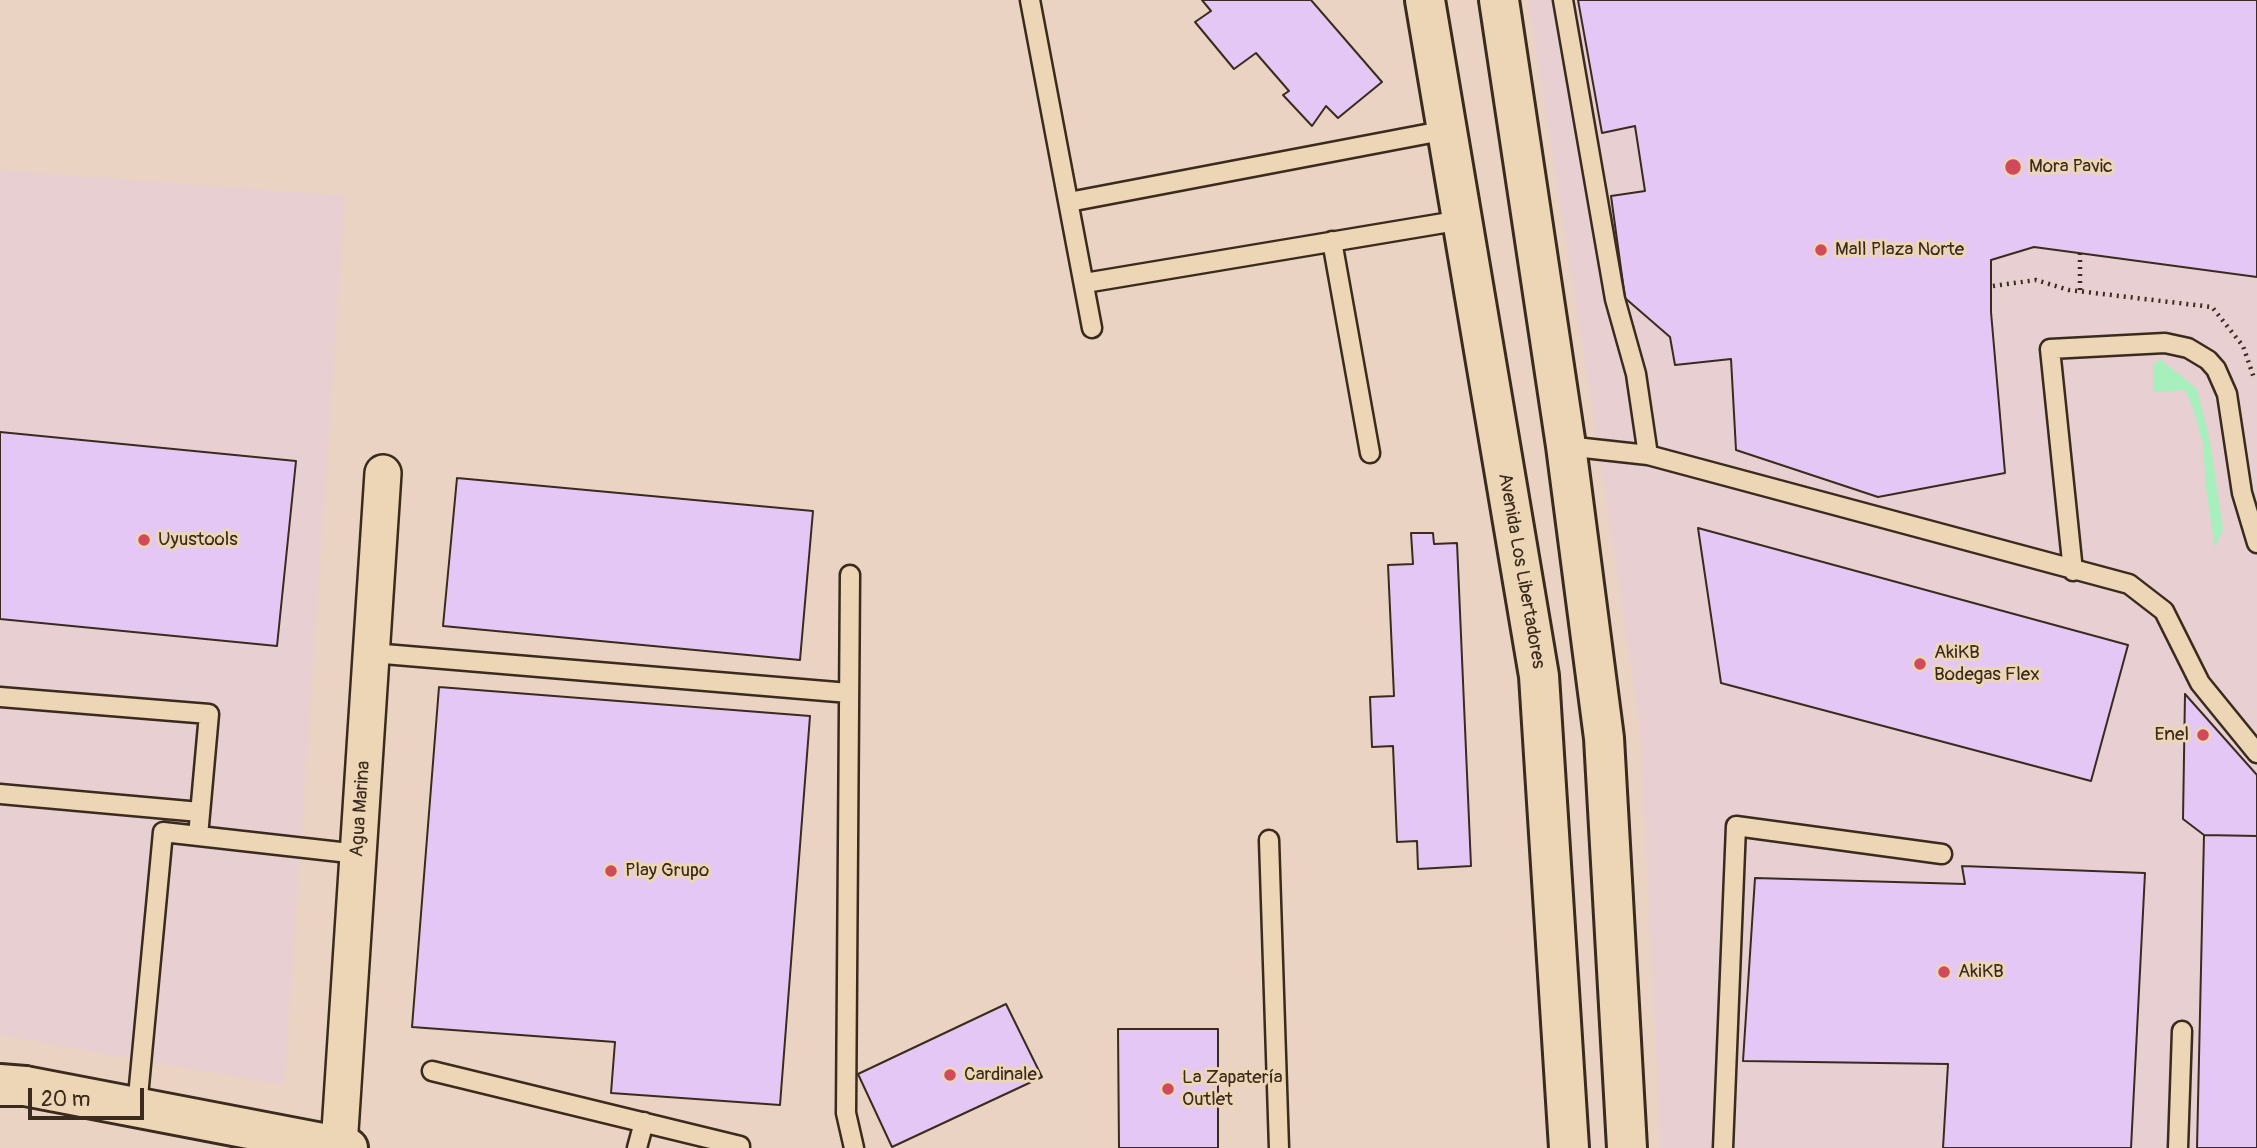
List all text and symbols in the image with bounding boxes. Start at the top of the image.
place label: Mora Pavic [2029,156,2113,178]
marker: Mora Pavic [2003,157,2023,177]
place label: Mall Plaza Norte [1835,239,1964,261]
marker: Mall Plaza Norte [1813,242,1829,258]
street label: Avenida Los Libertadores [1493,471,1549,671]
place label: Uyustools [158,529,238,551]
marker: Uyustools [136,532,152,548]
place label: AkiKB Bodegas Flex [1934,642,2040,686]
marker: AkiKB Bodegas Flex [1912,656,1928,672]
place label: Enel [2154,724,2189,746]
marker: Enel [2195,727,2211,743]
street label: Agua Marina [346,760,376,858]
place label: Play Grupo [625,860,709,882]
marker: Play Grupo [603,863,619,879]
place label: AkiKB [1958,961,2004,983]
marker: AkiKB [1936,964,1952,980]
place label: Cardinale [964,1064,1037,1086]
marker: Cardinale [942,1067,958,1083]
place label: La Zapatería Outlet [1182,1067,1283,1111]
scale bar [32,1074,147,1118]
marker: La Zapatería Outlet [1160,1081,1176,1097]
text: 20 m [41,1086,90,1113]

